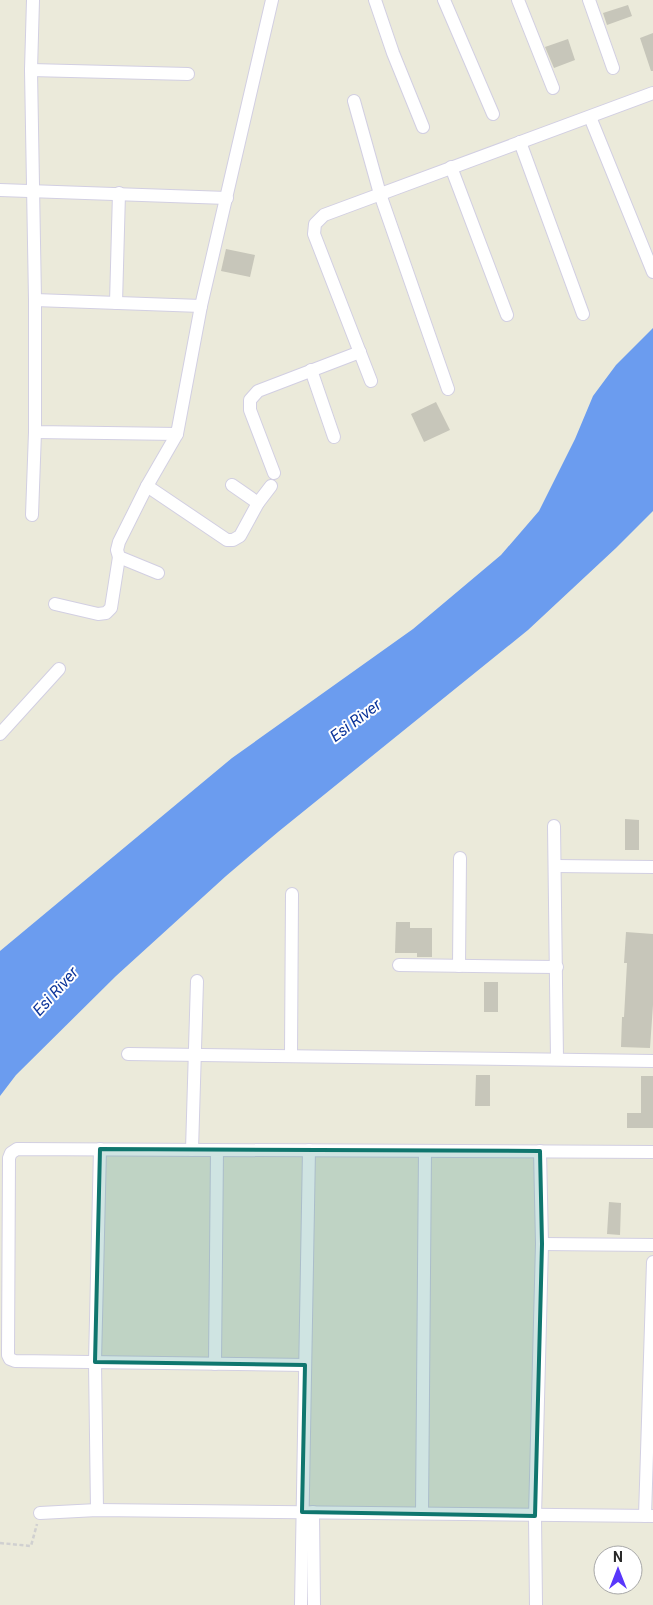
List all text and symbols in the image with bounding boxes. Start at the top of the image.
water label: Esi River [326,695,385,746]
water label: Esi River [29,963,83,1020]
north arrow [593,1545,643,1595]
text: N [613,1549,623,1565]

